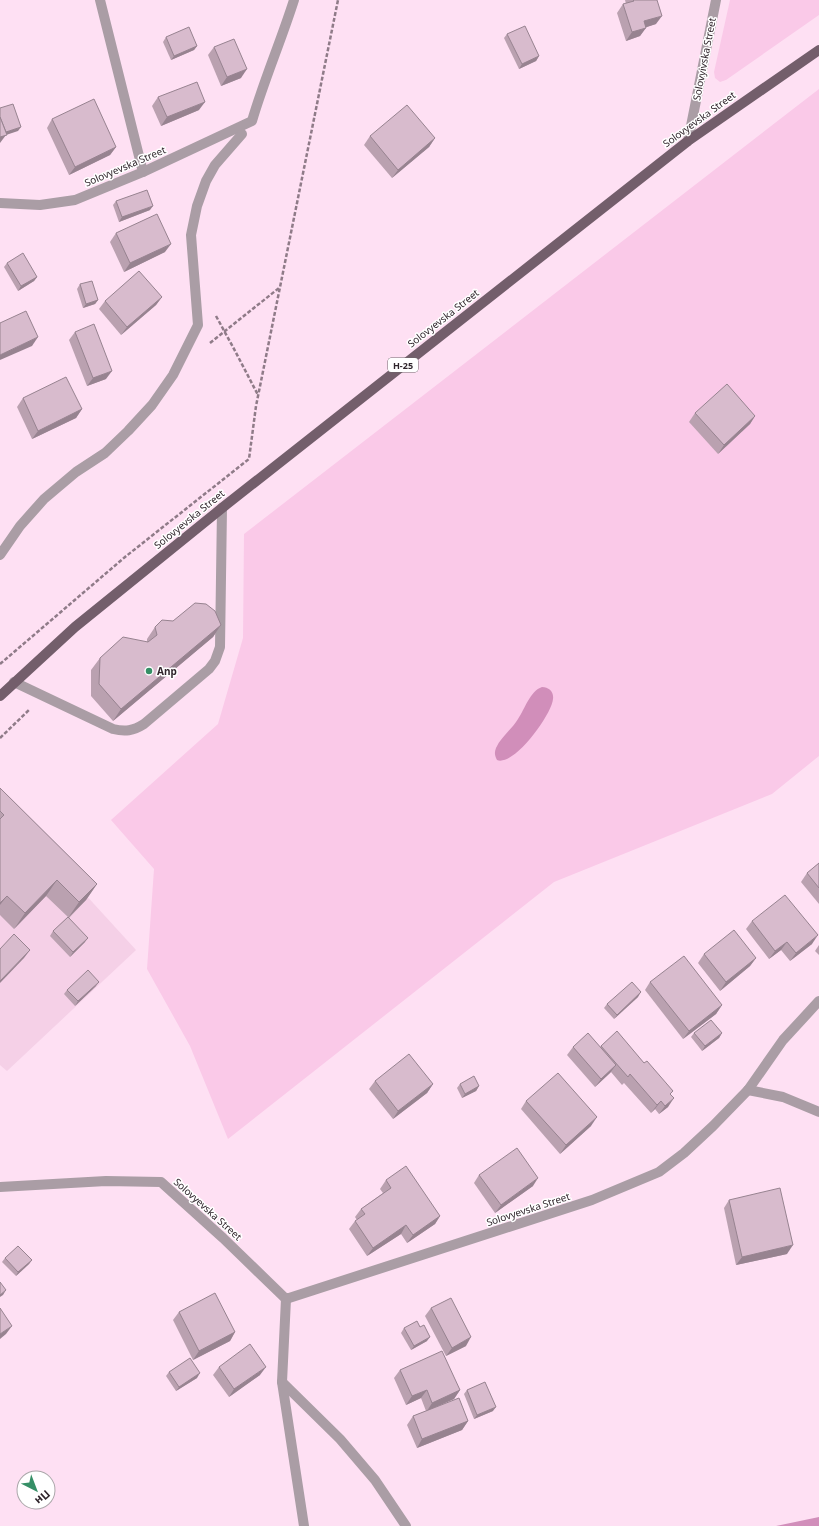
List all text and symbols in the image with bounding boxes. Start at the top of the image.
street label: Solovyivska Street [689,16,719,102]
street label: Solovyevska Street [660,88,739,150]
street label: Solovyevska Street [82,142,168,189]
street label: Solovyevska Street [404,285,482,350]
road number: Н-25 [388,358,418,372]
street label: Solovyevska Street [151,486,227,552]
place label: Anp [157,664,177,678]
marker: Anp [144,666,154,676]
street label: Solovyevska Street [171,1175,245,1244]
street label: Solovyevska Street [484,1189,572,1229]
north arrow [16,1470,56,1510]
text: Пн [32,1487,54,1509]

